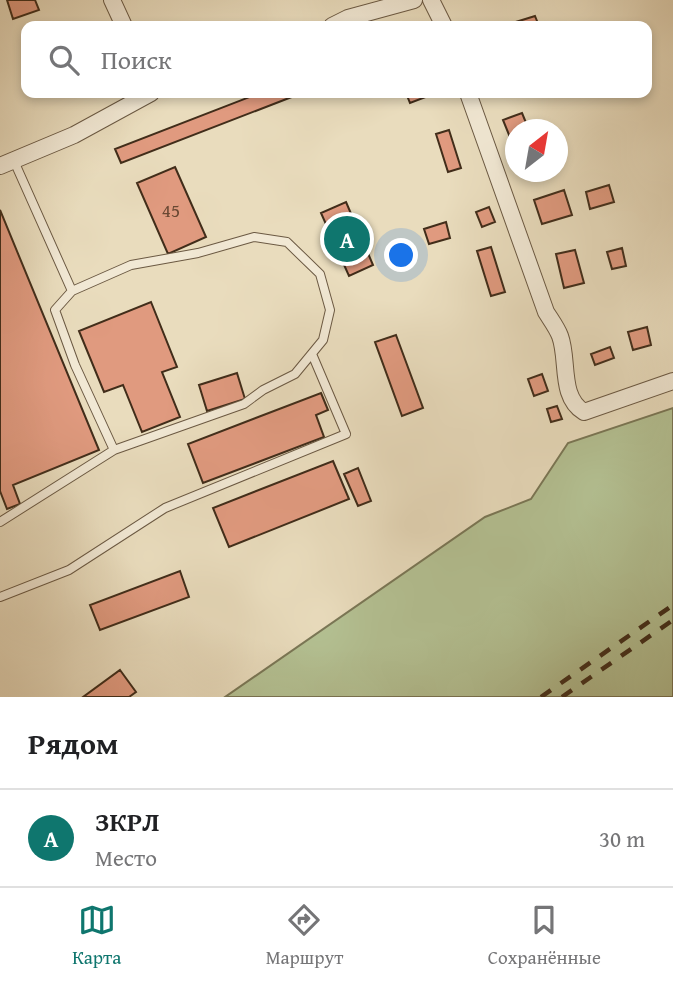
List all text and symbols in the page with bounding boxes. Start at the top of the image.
search box [21,21,652,98]
text: Поиск [101,40,172,79]
icon: search [45,41,83,79]
north arrow [505,119,568,182]
house number: 45 [162,196,180,224]
pin: A [324,213,370,265]
your location [384,238,418,272]
text: Рядом [28,721,119,765]
text: ЗКРЛ [95,802,160,841]
text: A [44,822,58,855]
text: 30 m [599,822,645,855]
text: Место [95,841,157,874]
tab: Карта [72,901,121,971]
tab: Маршрут [266,901,343,971]
tab: Сохранённые [488,901,601,971]

